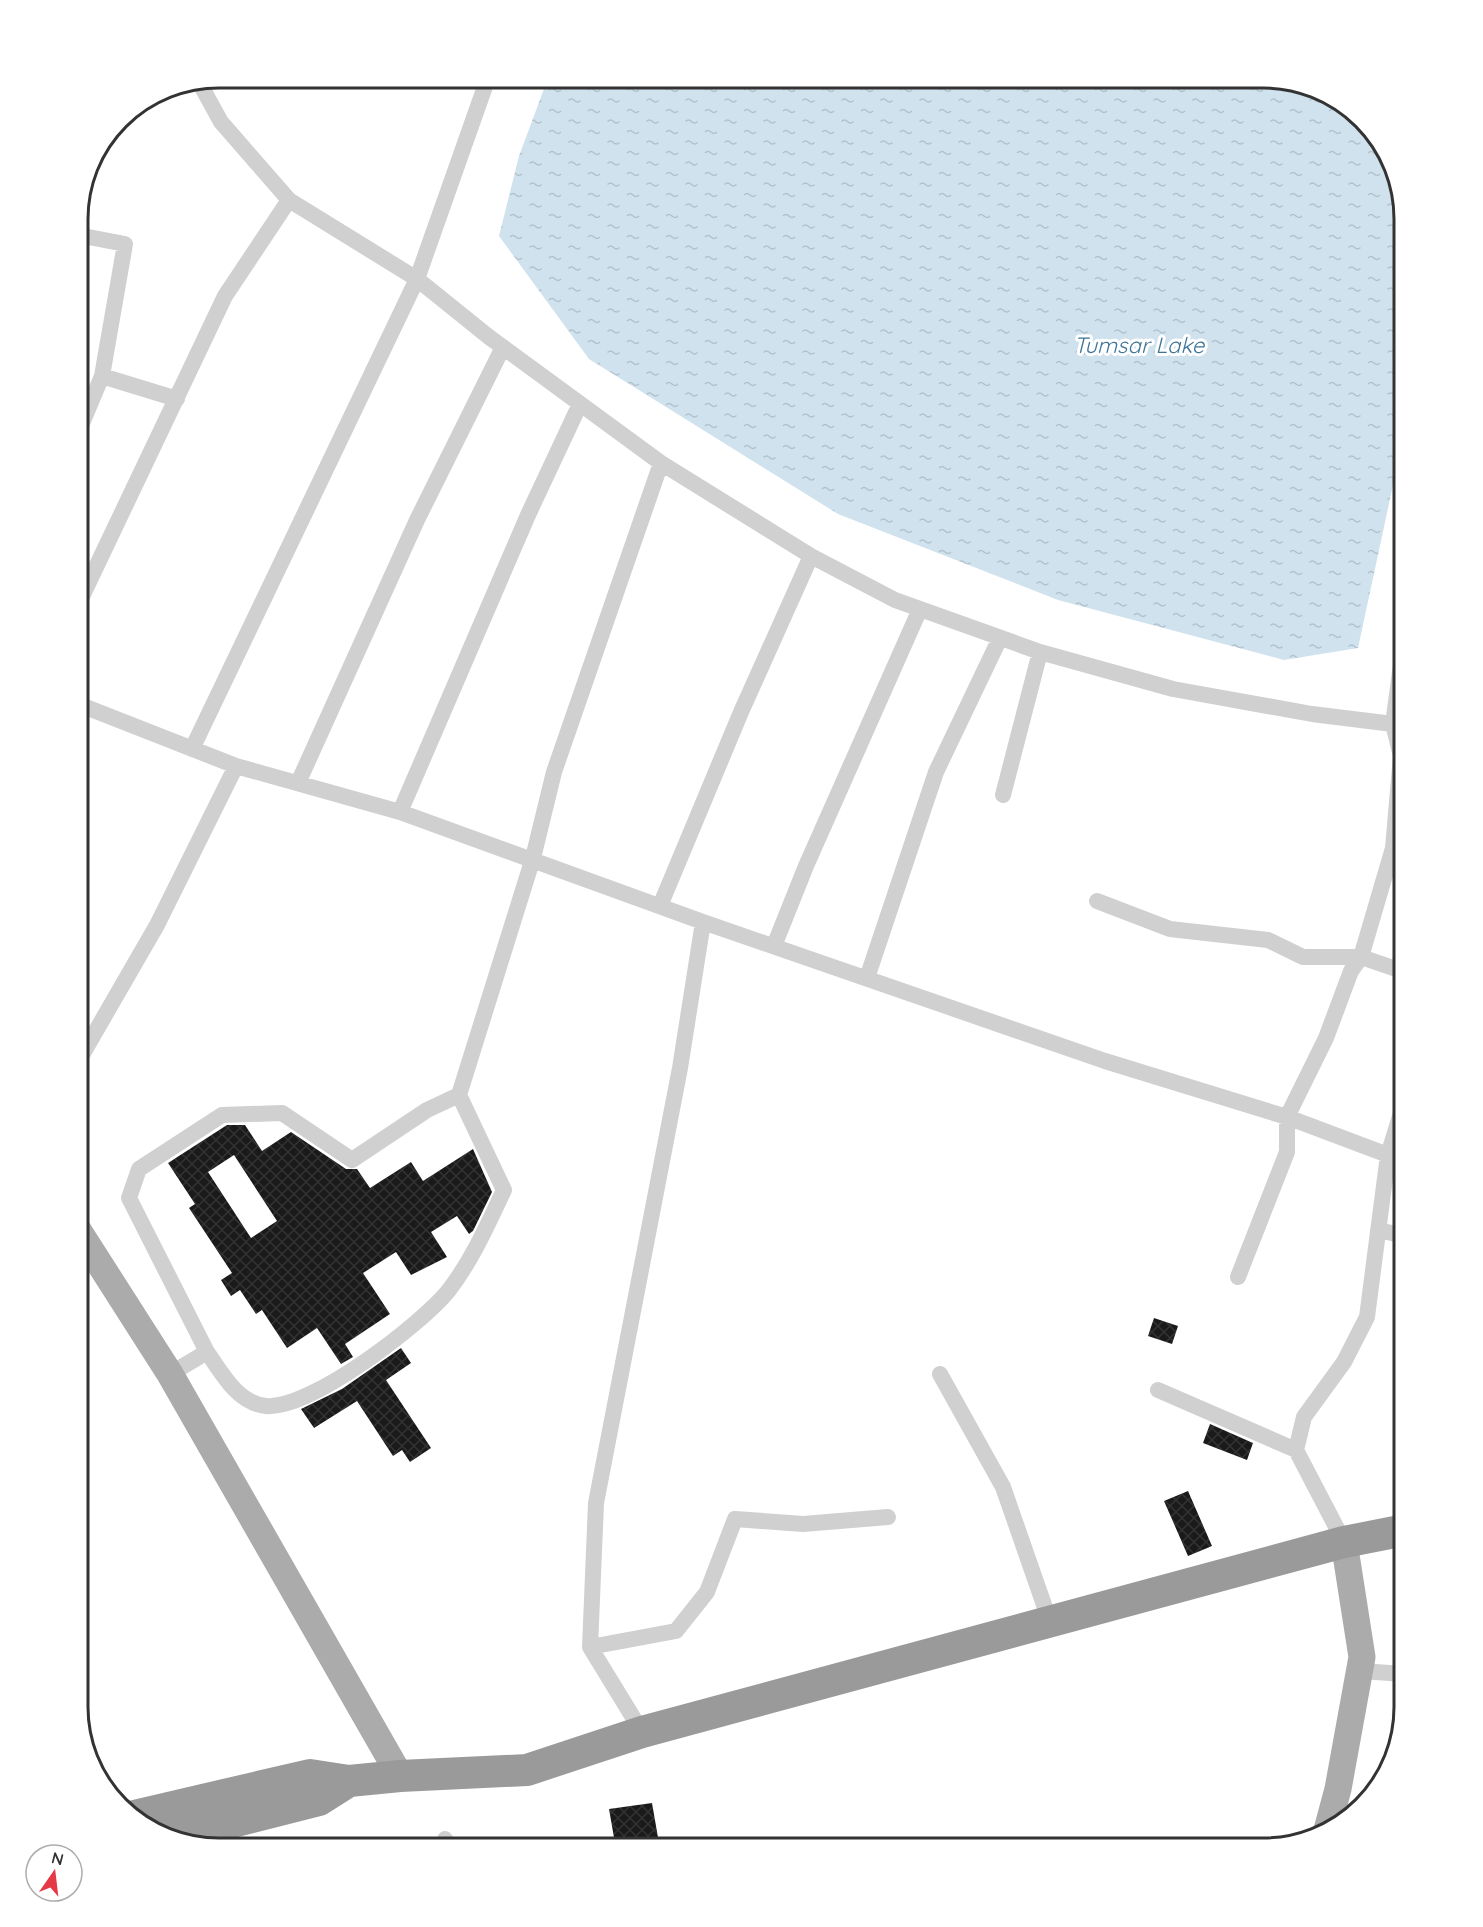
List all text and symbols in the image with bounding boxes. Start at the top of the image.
water label: Tumsar Lake [1074,331,1206,359]
north arrow [24,1843,84,1903]
text: N [50,1847,66,1870]

